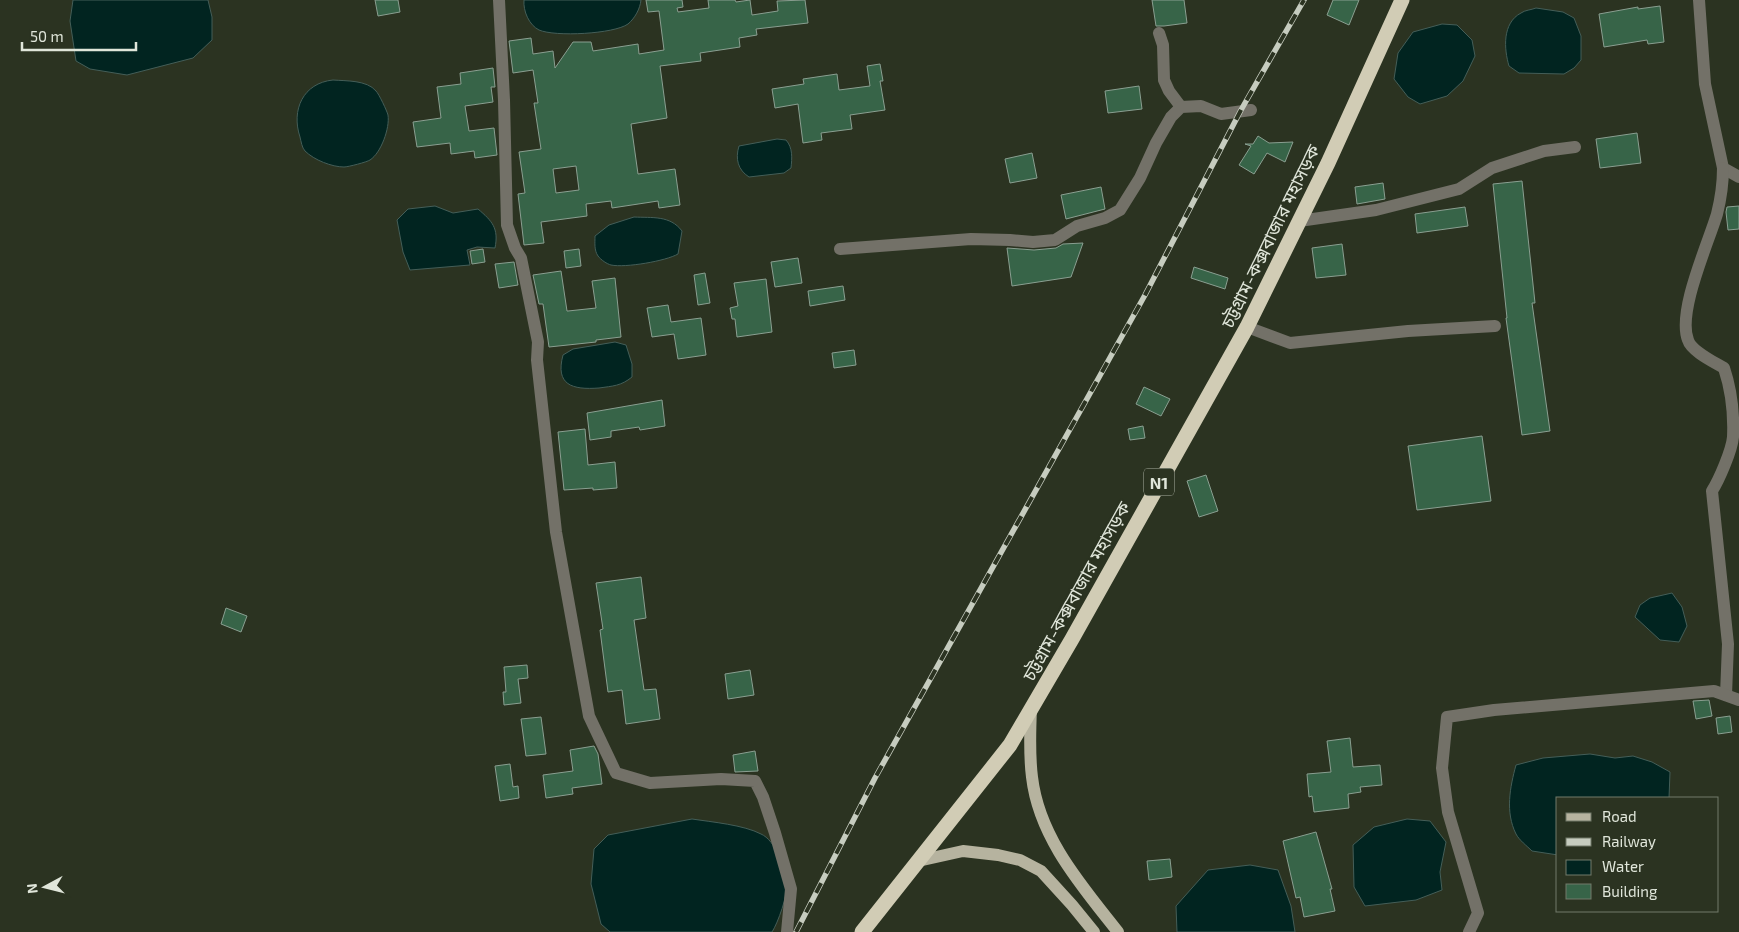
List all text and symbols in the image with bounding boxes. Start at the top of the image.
scale bar [22,20,136,52]
text: 50 m [30,27,64,45]
street label: চট্টগ্রাম-কক্সবাজার মহাসড়ক [1216,140,1324,332]
road number: N1 [1144,468,1174,496]
street label: চট্টগ্রাম-কক্সবাজার মহাসড়ক [1017,497,1135,685]
legend [1556,797,1719,912]
text: Road [1602,807,1637,825]
text: Railway [1602,832,1656,850]
text: Water [1602,857,1644,875]
north arrow [20,862,70,912]
text: Building [1602,882,1658,900]
text: N [23,883,41,895]

